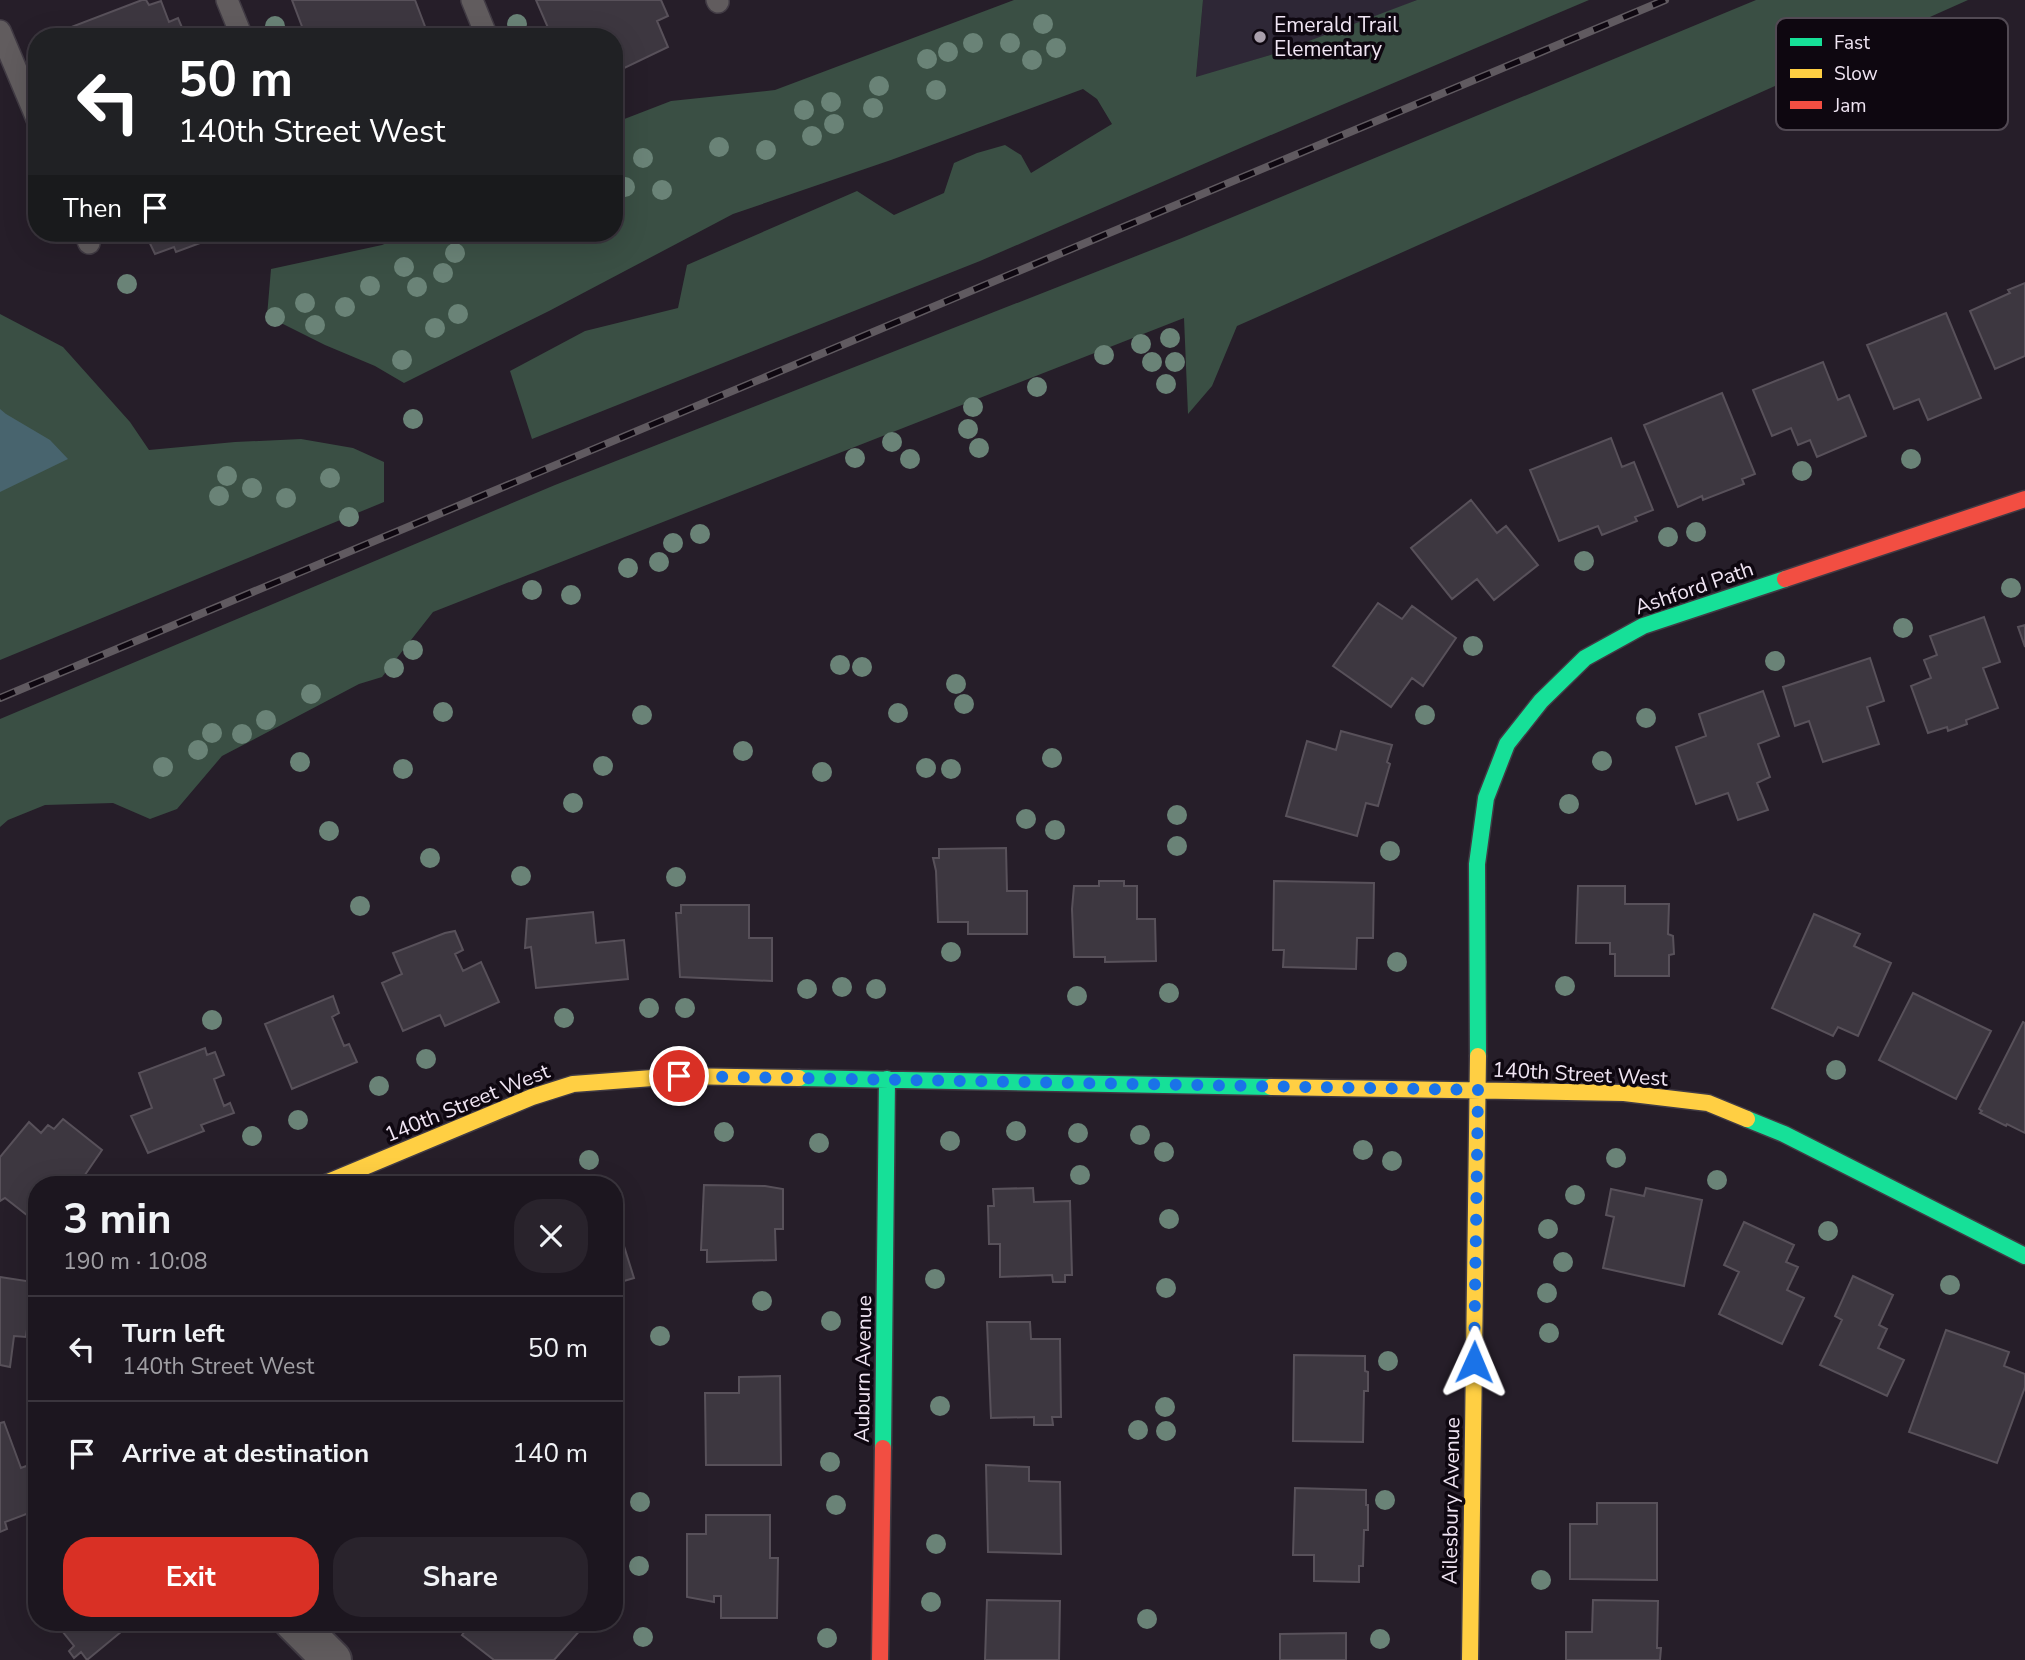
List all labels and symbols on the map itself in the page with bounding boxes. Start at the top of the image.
place label: Emerald Trail Elementary [1274,11,1399,63]
legend [1776,18,2008,130]
marker: Emerald Trail Elementary [1252,29,1268,45]
text: Fast [1834,30,1870,56]
text: Slow [1834,61,1878,87]
text: Jam [1833,93,1867,119]
street label: Ashford Path [1631,555,1757,621]
pin [649,1046,709,1106]
street label: 140th Street West [1492,1055,1669,1093]
street label: 140th Street West [380,1057,554,1149]
street label: Auburn Avenue [848,1295,878,1443]
position arrow [1437,1325,1511,1399]
street label: Ailesbury Avenue [1436,1417,1466,1585]

